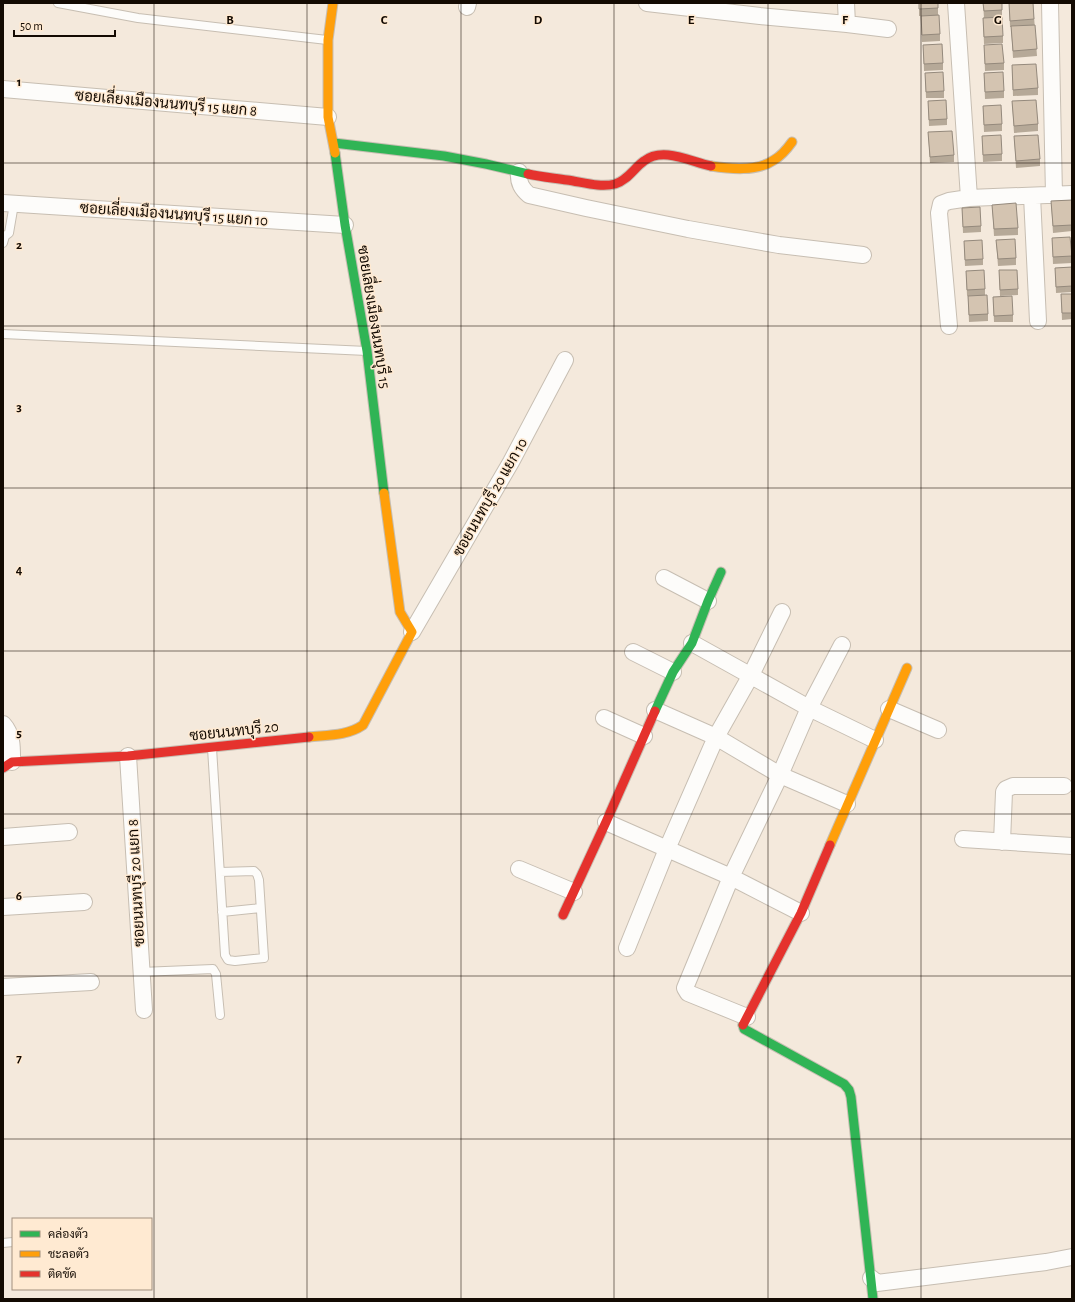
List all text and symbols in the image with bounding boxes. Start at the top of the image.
scale bar [14,12,115,38]
text: B [226,14,234,27]
text: C [381,14,388,27]
text: D [534,14,543,27]
text: E [688,14,695,27]
text: F [842,14,849,27]
text: G [994,14,1002,27]
text: 50 m [20,20,43,32]
text: 1 [17,76,21,89]
street label: ซอยเลี่ยงเมืองนนทบุรี 15 แยก 8 [74,80,258,122]
street label: ซอยเลี่ยงเมืองนนทบุรี 15 แยก 10 [79,192,269,232]
text: 2 [16,239,22,252]
street label: ซอยเลี่ยงเมืองนนทบุรี 15 [352,243,400,390]
text: 3 [16,401,22,414]
street label: ซอยนนทบุรี 20 แยก 10 [448,434,533,560]
text: 4 [16,564,23,577]
street label: ซอยนนทบุรี 20 [188,716,280,747]
text: 5 [16,727,22,740]
street label: ซอยนนทบุรี 20 แยก 8 [123,819,150,947]
text: 6 [16,890,22,903]
text: 7 [16,1052,22,1065]
legend [12,1218,152,1290]
text: คล่องตัว [48,1227,88,1240]
text: ชะลอตัว [48,1247,89,1260]
text: ติดขัด [48,1267,77,1280]

